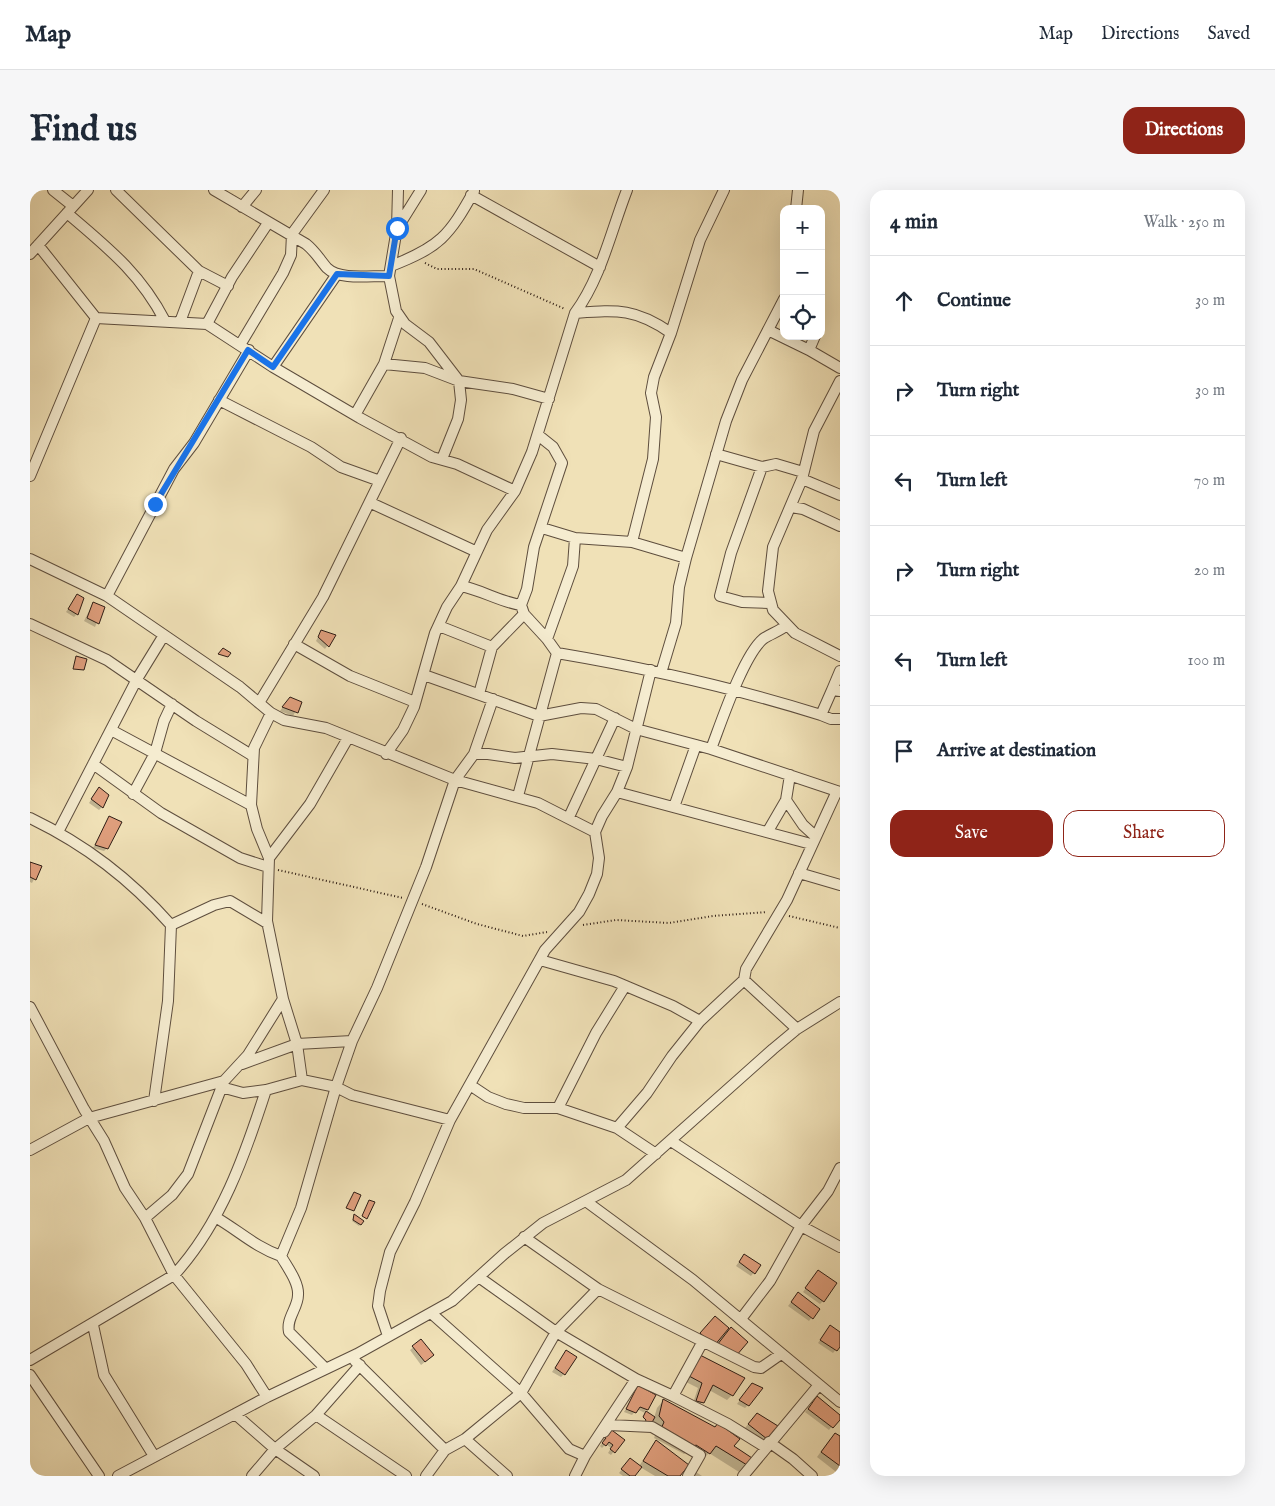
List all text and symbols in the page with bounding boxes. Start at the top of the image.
text: Map [25,19,71,50]
text: Map [1039,23,1073,46]
text: Directions [1101,23,1179,46]
text: Saved [1207,23,1250,46]
button: Directions [1123,107,1245,154]
text: Find us [30,108,137,153]
map controls [780,205,825,340]
button: + [780,205,825,250]
text: 4 min [890,209,938,236]
text: Walk · 250 m [1143,213,1225,233]
route start [386,217,409,240]
button: − [780,250,825,295]
icon: ahead [890,287,918,315]
text: Continue [937,289,1011,313]
text: 30 m [1195,291,1225,311]
button: locate [780,295,825,340]
icon: right [890,377,918,405]
text: Turn right [937,379,1019,403]
text: 30 m [1195,381,1225,401]
icon: left [890,467,918,495]
text: Turn left [937,469,1008,493]
text: 70 m [1194,471,1225,491]
route end [144,493,167,516]
icon: right [890,557,918,585]
text: Turn right [937,559,1019,583]
text: 20 m [1194,561,1225,581]
icon: left [890,647,918,675]
text: Turn left [937,649,1008,673]
text: 100 m [1188,651,1225,671]
icon: arrive [890,737,918,765]
text: Arrive at destination [937,739,1096,763]
button: Save [890,810,1053,857]
button: Share [1063,810,1225,857]

